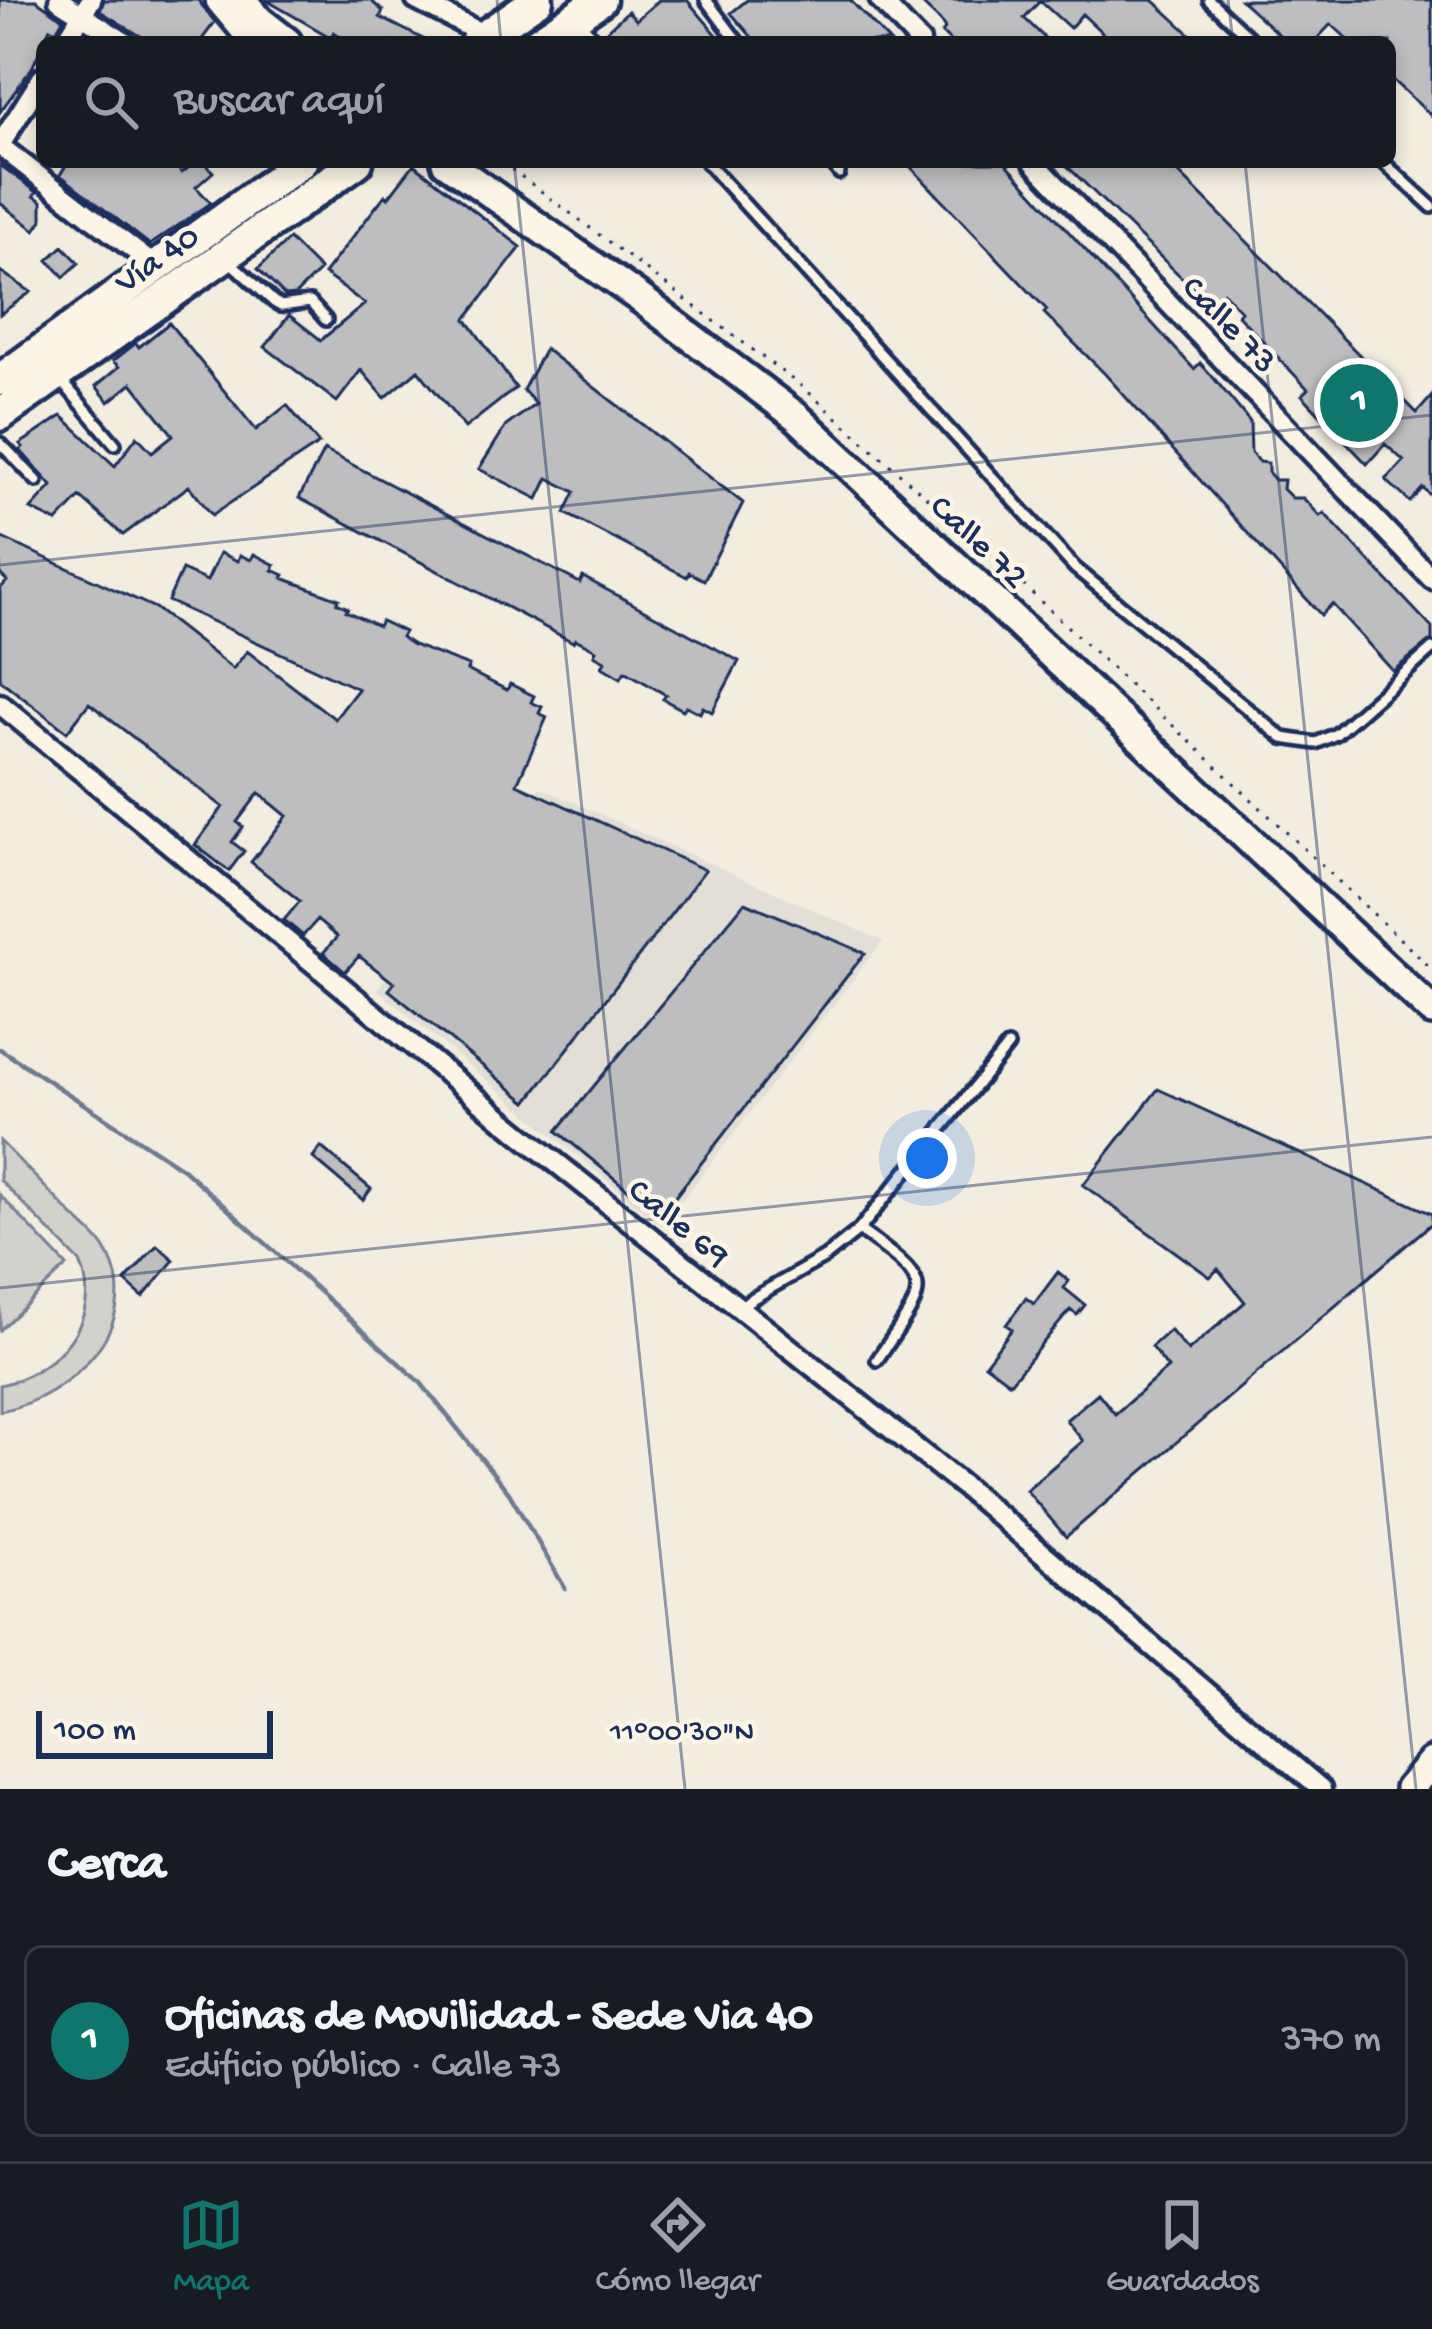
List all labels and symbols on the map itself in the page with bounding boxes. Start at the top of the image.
street label: Vía 40 [107,217,209,306]
street label: Calle 73 [1170,268,1284,385]
pin: 1 [1320,358,1398,448]
street label: Calle 72 [918,488,1035,600]
your location [897,1128,957,1188]
street label: Calle 69 [617,1171,737,1279]
scale bar [36,1705,273,1758]
text: 11°00'30"N [609,1717,754,1752]

